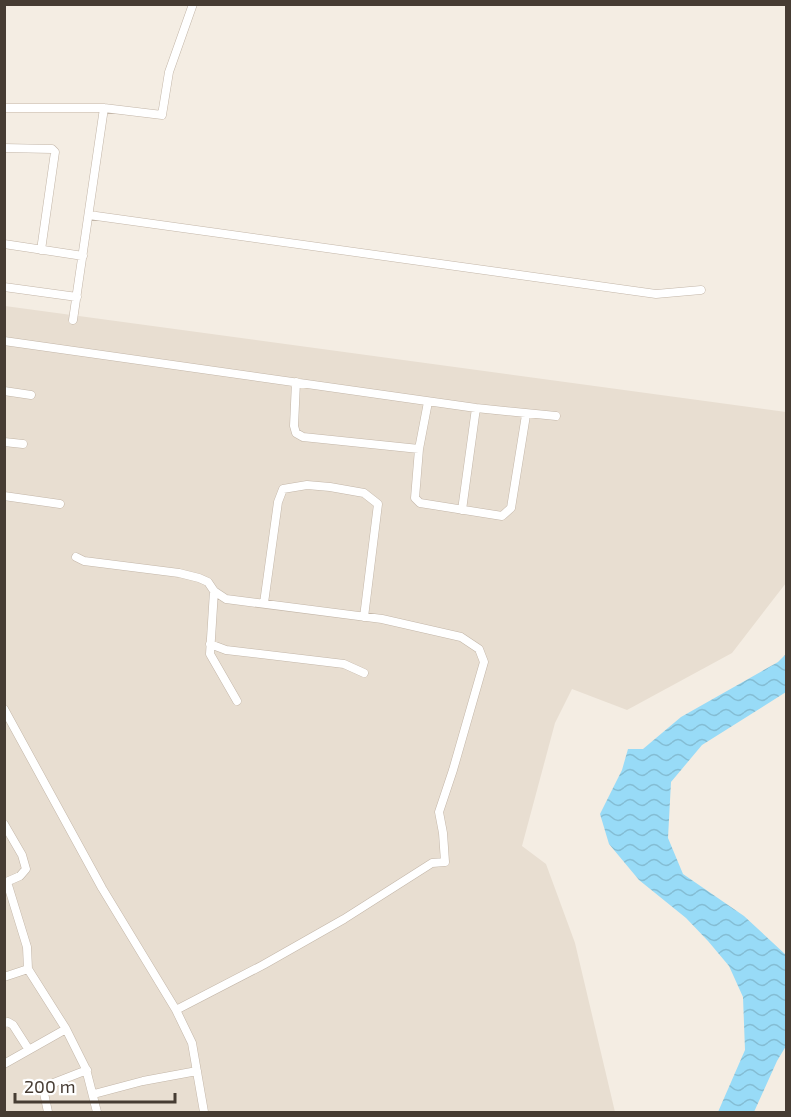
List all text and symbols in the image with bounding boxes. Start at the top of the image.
scale bar [15,1066,176,1104]
text: 200 m [24,1075,76,1097]

